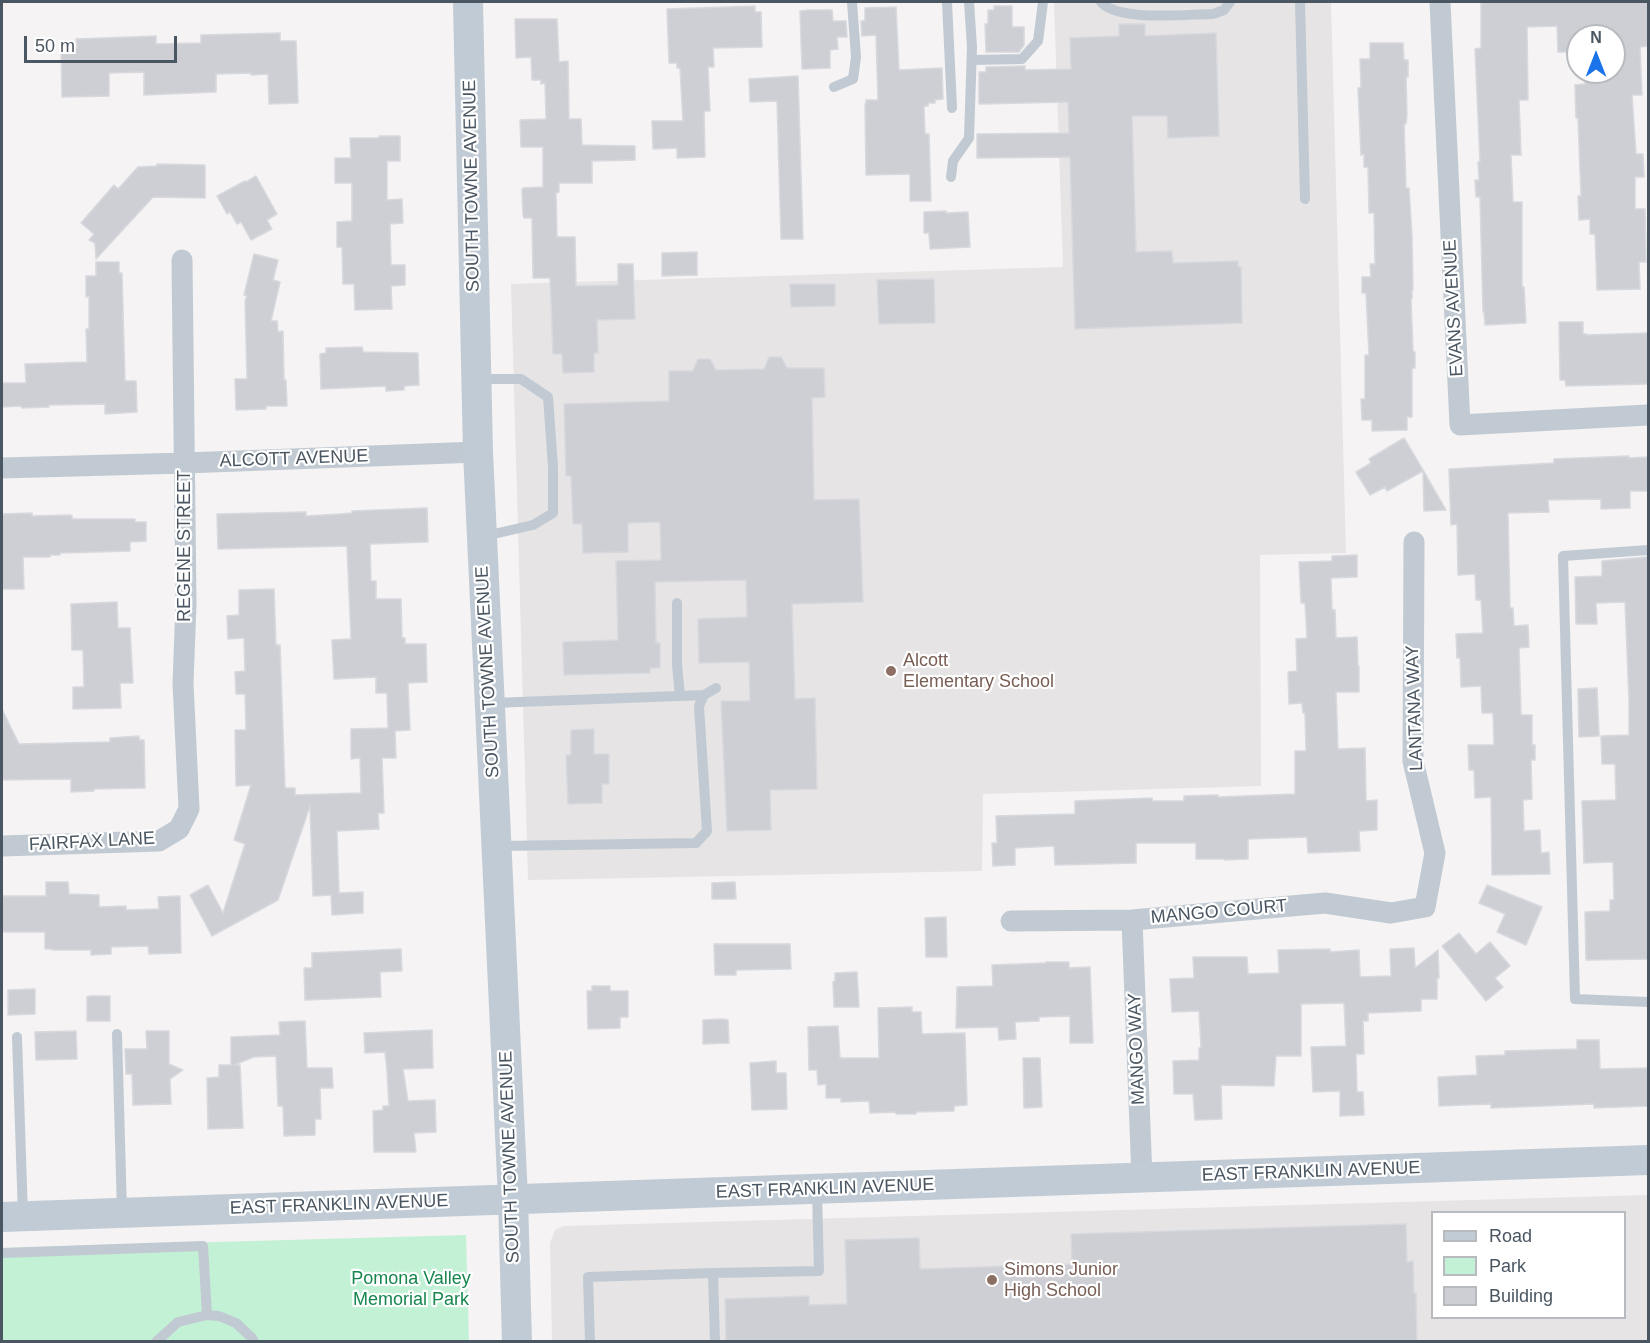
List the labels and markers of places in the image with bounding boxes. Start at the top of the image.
place label: Alcott Elementary School [903,650,1054,692]
marker: Alcott Elementary School [884,664,898,678]
place label: Simons Junior High School [1004,1259,1118,1302]
marker: Simons Junior High School [985,1273,999,1287]

